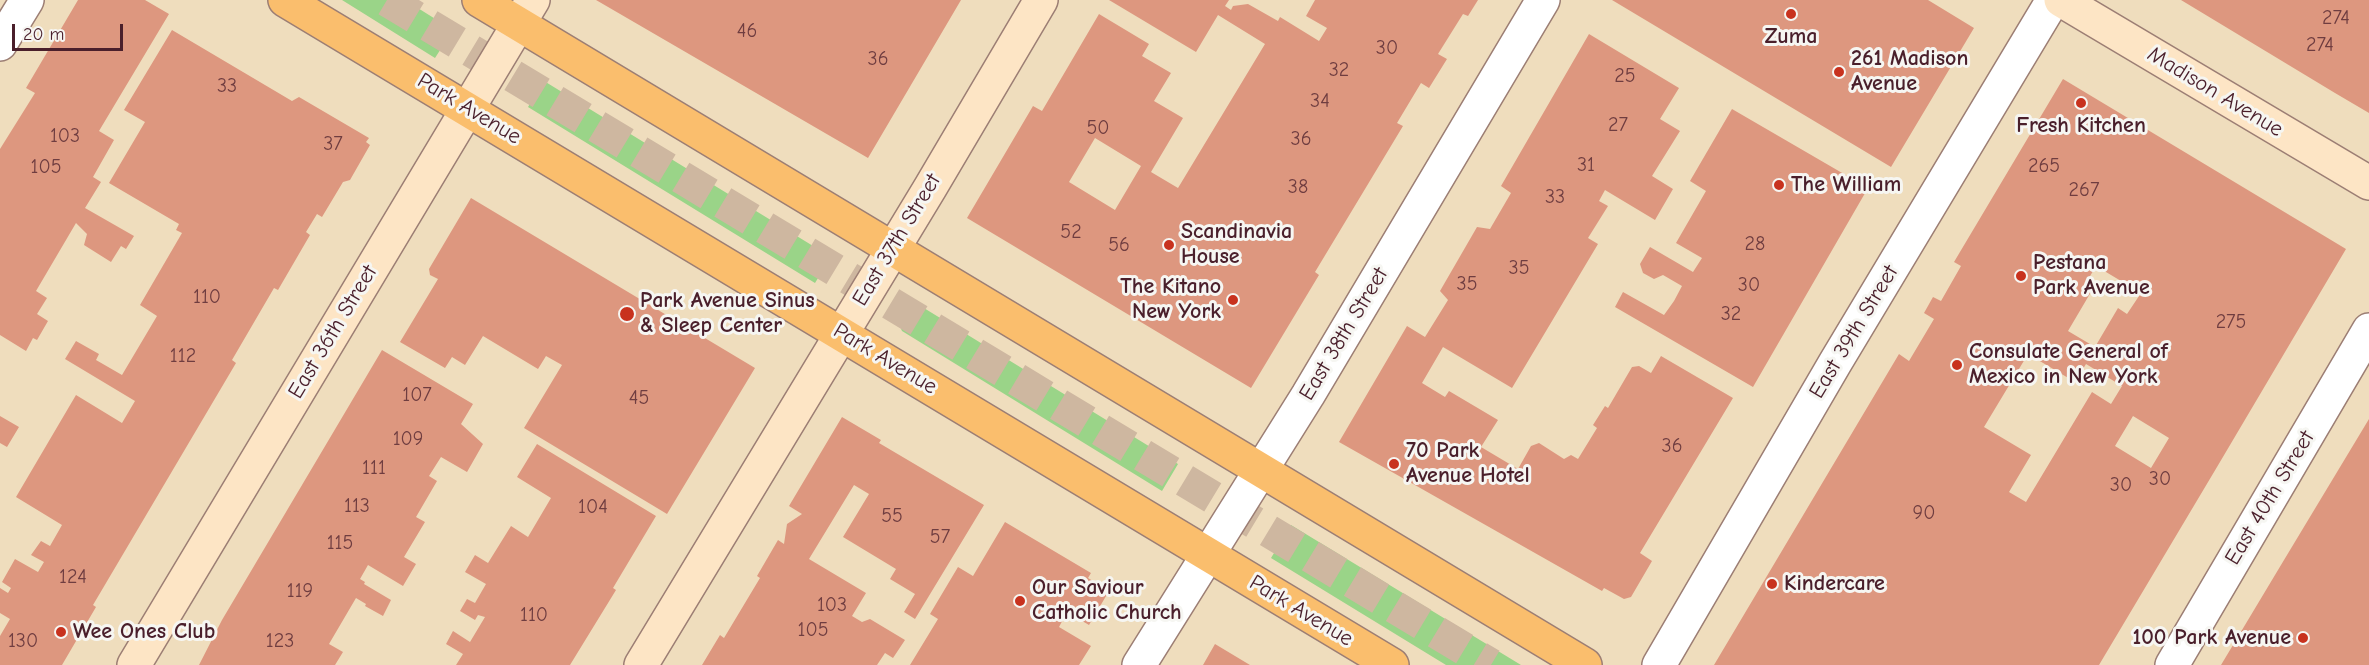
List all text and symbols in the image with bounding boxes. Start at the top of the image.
house number: 274 [2322,6,2350,30]
marker: Zuma [1784,7,1798,21]
scale bar [15,12,126,50]
house number: 46 [737,19,757,43]
text: 20 m [23,24,64,45]
place label: Zuma [1765,24,1817,50]
house number: 274 [2306,33,2334,57]
house number: 30 [1376,36,1398,60]
street label: Madison Avenue [2142,41,2288,143]
place label: 261 Madison Avenue [1851,46,1968,98]
house number: 36 [868,47,888,71]
house number: 32 [1329,58,1349,82]
house number: 25 [1614,64,1636,88]
marker: 261 Madison Avenue [1832,65,1846,79]
street label: Park Avenue [412,68,526,150]
house number: 33 [217,74,237,98]
house number: 34 [1310,89,1330,113]
marker: Fresh Kitchen [2074,96,2088,110]
house number: 27 [1608,113,1628,137]
place label: Fresh Kitchen [2016,113,2146,139]
house number: 50 [1086,116,1110,140]
house number: 103 [50,124,80,148]
house number: 36 [1291,127,1311,151]
house number: 37 [323,132,343,156]
house number: 31 [1577,153,1595,177]
house number: 265 [2028,154,2060,178]
house number: 105 [31,155,61,179]
street label: East 37th Street [847,169,947,311]
place label: The William [1791,172,1901,198]
house number: 38 [1288,175,1308,199]
marker: The William [1772,178,1786,192]
house number: 267 [2069,178,2099,202]
house number: 33 [1545,185,1565,209]
place label: Scandinavia House [1181,219,1292,270]
house number: 52 [1060,220,1082,244]
house number: 28 [1745,232,1765,256]
house number: 56 [1108,233,1130,257]
marker: Scandinavia House [1162,238,1176,252]
place label: Pestana Park Avenue [2033,250,2150,302]
house number: 35 [1509,256,1529,280]
street label: East 36th Street [283,260,383,404]
street label: East 39th Street [1804,261,1904,403]
street label: East 38th Street [1294,263,1394,405]
marker: Pestana Park Avenue [2014,269,2028,283]
house number: 35 [1457,272,1477,296]
house number: 30 [1738,273,1760,297]
place label: The Kitano New York [1120,274,1221,326]
house number: 110 [193,285,221,309]
place label: Park Avenue Sinus & Sleep Center [640,288,815,340]
marker: The Kitano New York [1226,293,1240,307]
house number: 32 [1721,302,1741,326]
marker: Park Avenue Sinus & Sleep Center [618,305,636,323]
house number: 275 [2216,310,2246,334]
street label: Park Avenue [828,318,942,400]
place label: Consulate General of Mexico in New York [1969,339,2168,390]
house number: 112 [170,344,196,368]
marker: Consulate General of Mexico in New York [1950,358,1964,372]
house number: 107 [402,383,432,407]
house number: 45 [629,386,649,410]
street label: East 40th Street [2220,426,2320,570]
house number: 109 [393,427,423,451]
house number: 36 [1662,434,1682,458]
place label: 70 Park Avenue Hotel [1406,438,1530,490]
house number: 111 [362,456,386,480]
marker: 70 Park Avenue Hotel [1387,457,1401,471]
house number: 30 [2149,467,2171,491]
house number: 30 [2110,473,2132,497]
house number: 113 [344,494,370,518]
house number: 104 [578,495,608,519]
house number: 90 [1913,501,1935,525]
house number: 55 [881,504,903,528]
house number: 57 [930,525,950,549]
house number: 115 [327,531,353,555]
house number: 124 [59,565,87,589]
street label: Park Avenue [1244,570,1358,652]
place label: Kindercare [1784,571,1885,597]
place label: Our Saviour Catholic Church [1032,575,1182,626]
marker: Kindercare [1765,577,1779,591]
house number: 119 [287,579,313,603]
house number: 103 [817,593,847,617]
marker: Our Saviour Catholic Church [1013,594,1027,608]
house number: 110 [520,603,548,627]
house number: 105 [798,618,828,642]
place label: Wee Ones Club [73,619,215,645]
marker: Wee Ones Club [54,625,68,639]
place label: 100 Park Avenue [2133,625,2291,651]
house number: 130 [8,629,38,653]
house number: 123 [266,629,294,653]
marker: 100 Park Avenue [2296,631,2310,645]

